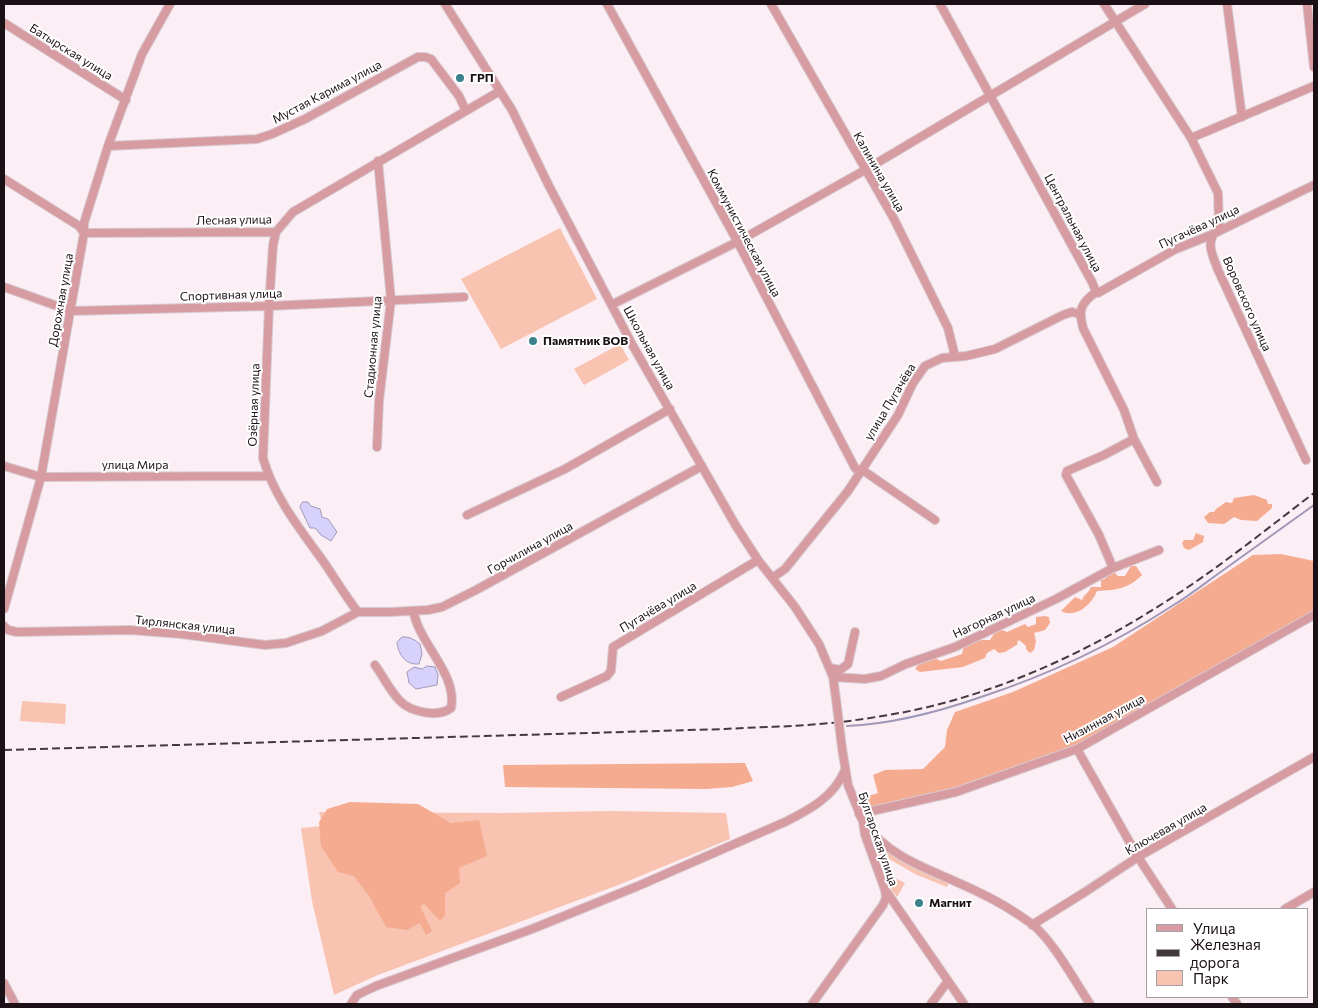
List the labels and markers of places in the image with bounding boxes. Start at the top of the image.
place label: ГРП [470,71,494,85]
marker: ГРП [454,72,466,84]
place label: Памятник ВОВ [543,334,628,348]
marker: Памятник ВОВ [527,335,539,347]
place label: Магнит [929,896,972,910]
marker: Магнит [913,897,925,909]

